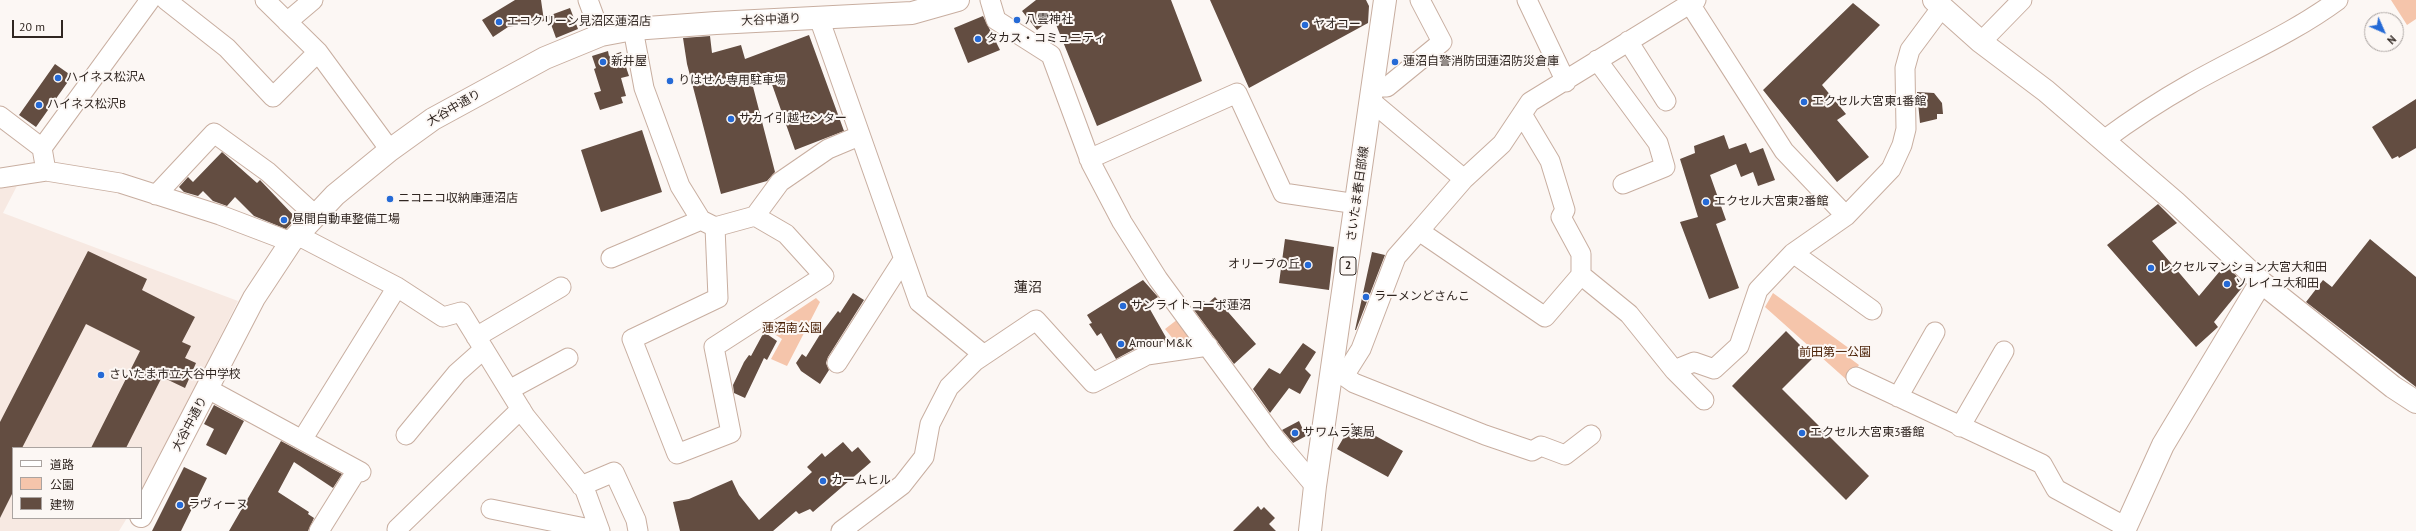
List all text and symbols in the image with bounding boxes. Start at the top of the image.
street label: 大谷中通り [741,11,801,29]
scale bar [14,12,65,38]
north arrow [2364,12,2404,52]
place label: 八雲神社 [1025,13,1073,27]
place label: エコクリーン見沼区蓮沼店 [507,15,651,29]
marker: 八雲神社 [1012,15,1022,25]
marker: エコクリーン見沼区蓮沼店 [494,17,504,27]
place label: ヤオコー [1313,18,1361,32]
text: 20 m [19,19,45,34]
marker: ヤオコー [1300,20,1310,30]
place label: タカス・コミュニティ [986,32,1106,46]
text: N [2384,32,2399,47]
marker: タカス・コミュニティ [973,34,983,44]
place label: 新井屋 [611,55,647,69]
place label: 蓮沼自警消防団蓮沼防災倉庫 [1403,55,1559,69]
marker: 新井屋 [598,57,608,67]
marker: 蓮沼自警消防団蓮沼防災倉庫 [1390,57,1400,67]
place label: ハイネス松沢A [66,71,145,85]
marker: ハイネス松沢A [53,73,63,83]
place label: りはせん専用駐車場 [678,74,786,88]
marker: りはせん専用駐車場 [665,76,675,86]
street label: 大谷中通り [424,87,484,129]
place label: エクセル大宮東1番館 [1812,95,1927,109]
marker: エクセル大宮東1番館 [1799,97,1809,107]
place label: ハイネス松沢B [47,98,126,112]
marker: ハイネス松沢B [34,100,44,110]
place label: サカイ引越センター [739,112,847,126]
marker: サカイ引越センター [726,114,736,124]
street label: さいたま春日部線 [1344,145,1372,243]
place label: ニコニコ収納庫蓮沼店 [398,192,518,206]
marker: ニコニコ収納庫蓮沼店 [385,194,395,204]
place label: エクセル大宮東2番館 [1714,195,1829,209]
marker: エクセル大宮東2番館 [1701,197,1711,207]
place label: 昼間自動車整備工場 [292,213,400,227]
marker: 昼間自動車整備工場 [279,215,289,225]
road number: 2 [1340,257,1356,275]
place label: オリーブの丘 [1228,258,1300,272]
marker: オリーブの丘 [1303,260,1313,270]
place label: レクセルマンション大宮大和田 [2159,261,2327,275]
marker: レクセルマンション大宮大和田 [2146,263,2156,273]
place label: ソレイユ大和田 [2235,277,2319,291]
marker: ソレイユ大和田 [2222,279,2232,289]
district label: 蓮沼 [1014,280,1042,296]
place label: ラーメンどさんこ [1374,290,1470,304]
marker: ラーメンどさんこ [1361,292,1371,302]
place label: サンライトコーポ蓮沼 [1131,299,1251,313]
marker: サンライトコーポ蓮沼 [1118,301,1128,311]
park label: 蓮沼南公園 [762,322,822,336]
place label: Amour M&K [1129,337,1193,351]
marker: Amour M&K [1116,339,1126,349]
park label: 前田第一公園 [1799,346,1871,360]
place label: さいたま市立大谷中学校 [109,368,241,382]
marker: さいたま市立大谷中学校 [96,370,106,380]
street label: 大谷中通り [170,394,210,454]
place label: サワムラ薬局 [1303,426,1375,440]
place label: エクセル大宮東3番館 [1810,426,1925,440]
marker: サワムラ薬局 [1290,428,1300,438]
marker: エクセル大宮東3番館 [1797,428,1807,438]
legend [12,447,142,519]
text: 道路 [50,457,74,472]
place label: カームヒル [831,474,891,488]
marker: カームヒル [818,476,828,486]
text: 公園 [50,477,74,492]
text: 建物 [50,497,74,512]
place label: ラヴィーヌ [188,498,248,512]
marker: ラヴィーヌ [175,500,185,510]

